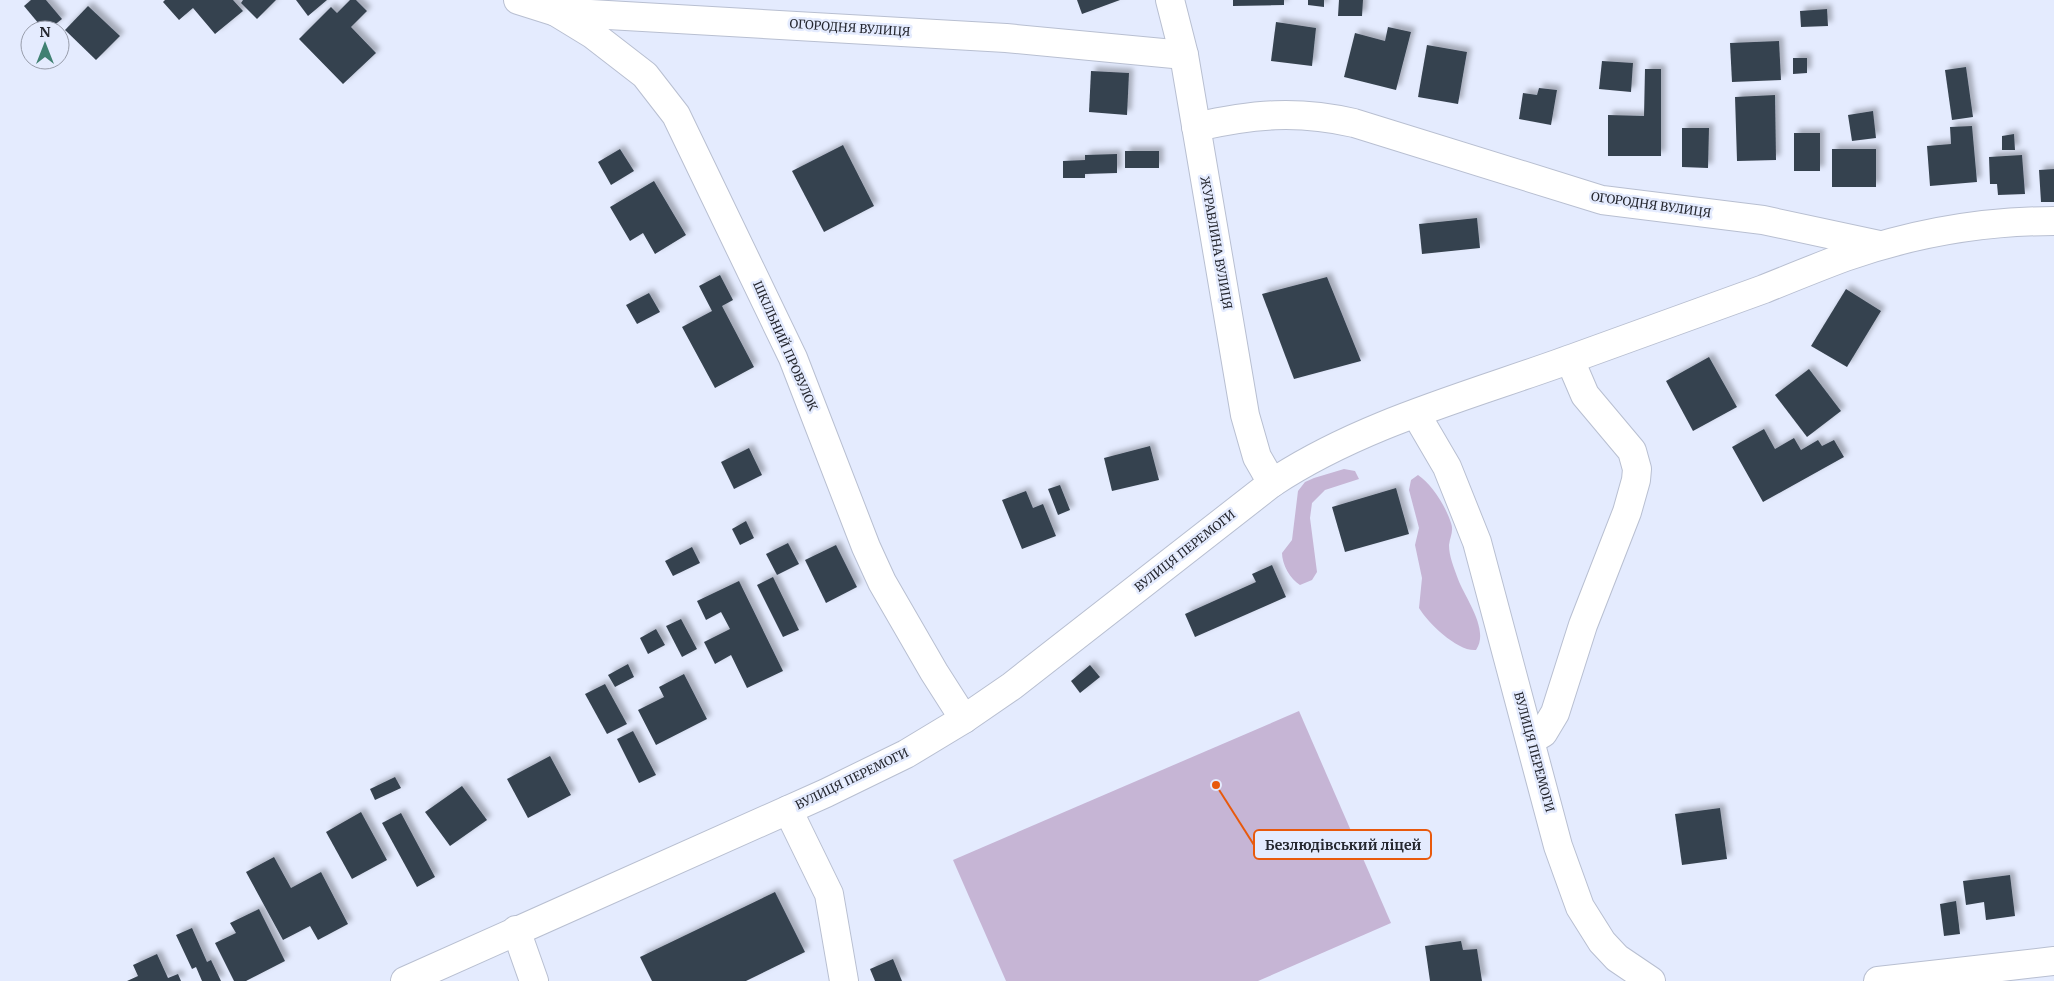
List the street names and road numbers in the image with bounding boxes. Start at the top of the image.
street label: ОГОРОДНЯ ВУЛИЦЯ [789,16,911,39]
street label: ЖУРАВЛИНА ВУЛИЦЯ [1197,175,1236,311]
street label: ОГОРОДНЯ ВУЛИЦЯ [1590,189,1712,220]
street label: ШКІЛЬНИЙ ПРОВУЛОК [750,278,821,414]
street label: ВУЛИЦЯ ПЕРЕМОГИ [1131,506,1238,595]
street label: ВУЛИЦЯ ПЕРЕМОГИ [1511,690,1558,814]
street label: ВУЛИЦЯ ПЕРЕМОГИ [793,745,911,812]

